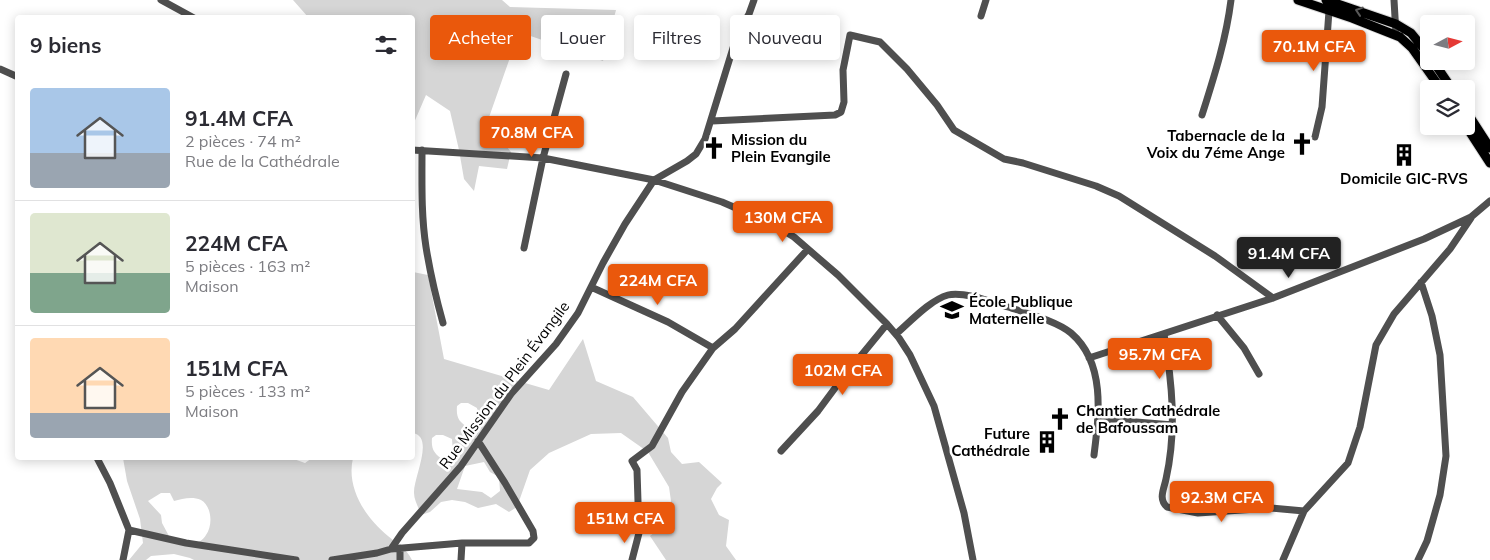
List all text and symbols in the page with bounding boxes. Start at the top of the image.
one-way arrow [1355,7,1364,17]
chip: Acheter [430,15,531,60]
chip: Louer [541,15,624,60]
chip: Filtres [634,15,720,60]
chip: Nouveau [730,15,840,60]
north arrow [1420,15,1475,70]
map controls [1420,15,1475,135]
pin: 70.1M CFA [1257,30,1371,72]
icon: filters [372,31,400,59]
text: 9 biens [30,32,102,58]
text: 70.1M CFA [1273,36,1355,56]
button: layers [1420,80,1475,135]
text: 91.4M CFA [185,105,293,131]
icon: home [70,108,130,168]
pin: 70.8M CFA [475,116,589,158]
text: 70.8M CFA [491,122,573,142]
place label: Tabernacle de la Voix du 7éme Ange [1146,126,1285,162]
place label: Mission du Plein Evangile [731,130,831,166]
text: 2 pièces · 74 m² [185,131,301,151]
church icon: Tabernacle de la Voix du 7éme Ange [1289,131,1315,157]
church icon: Mission du Plein Evangile [701,135,727,161]
building icon: Domicile GIC-RVS [1391,142,1417,168]
text: Rue de la Cathédrale [185,151,340,171]
place label: Domicile GIC-RVS [1340,169,1468,188]
pin: 130M CFA [731,200,835,243]
text: 130M CFA [744,207,822,227]
text: 224M CFA [185,230,288,256]
icon: home [70,233,130,293]
pin: 91.4M CFA [1232,236,1346,279]
text: 91.4M CFA [1248,243,1330,263]
text: 5 pièces · 163 m² [185,256,310,276]
pin: 224M CFA [606,264,710,306]
text: 224M CFA [619,270,697,290]
text: Maison [185,276,239,296]
place label: École Publique Maternelle [969,292,1073,328]
street label: Rue Mission du Plein Évangile [435,297,573,473]
school or university icon: École Publique Maternelle [939,297,965,323]
pin: 95.7M CFA [1103,338,1217,380]
text: 95.7M CFA [1119,344,1201,364]
pin: 102M CFA [791,354,895,396]
text: 151M CFA [185,355,288,381]
icon: home [70,358,130,418]
text: 102M CFA [804,360,882,380]
text: 5 pièces · 133 m² [185,381,310,401]
text: Maison [185,401,239,421]
place label: Chantier Cathédrale de Bafoussam [1076,401,1220,437]
church icon: Chantier Cathédrale de Bafoussam [1047,406,1073,432]
place label: Future Cathédrale [951,424,1030,460]
building icon: Future Cathédrale [1034,429,1060,455]
pin: 92.3M CFA [1165,480,1279,523]
text: 92.3M CFA [1181,487,1263,507]
pin: 151M CFA [573,502,677,544]
text: 151M CFA [586,508,664,528]

